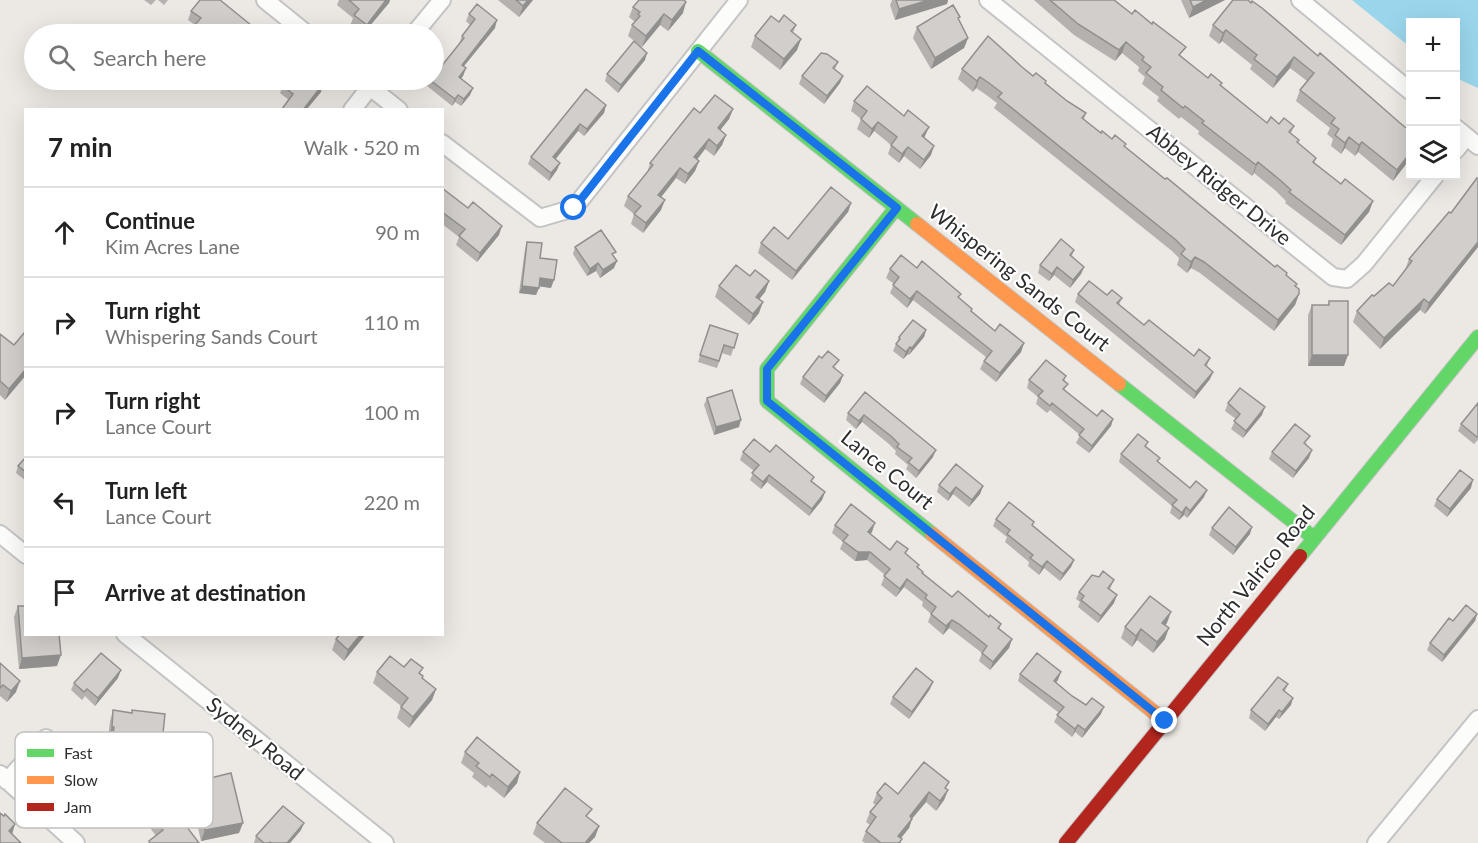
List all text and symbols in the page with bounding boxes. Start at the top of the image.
map controls [1406,18,1460,180]
button: + [1406,18,1460,72]
search box [24,24,444,90]
icon: search [45,41,78,74]
text: Search here [93,44,206,71]
button: − [1406,72,1460,126]
street label: Abbey Ridger Drive [1143,118,1297,250]
button: layers [1406,126,1460,180]
text: 7 min [48,131,112,163]
text: Walk · 520 m [304,135,420,159]
route start [560,194,586,220]
street label: Whispering Sands Court [924,198,1116,356]
text: Continue [105,207,195,234]
icon: ahead [48,216,81,249]
text: 90 m [375,220,420,244]
text: Kim Acres Lane [105,234,240,258]
text: Turn right [105,297,200,324]
icon: right [48,306,81,339]
text: 110 m [364,310,420,334]
text: Whispering Sands Court [105,324,318,348]
text: Turn right [105,387,200,414]
icon: right [48,396,81,429]
text: 100 m [364,400,420,424]
text: Lance Court [105,414,212,438]
street label: Lance Court [837,424,940,514]
text: Turn left [105,477,187,504]
icon: left [48,486,81,519]
text: 220 m [364,490,420,514]
street label: North Valrico Road [1191,500,1319,650]
text: Lance Court [105,504,212,528]
icon: arrive [48,576,81,609]
text: Arrive at destination [105,579,306,606]
street label: Sydney Road [202,691,310,785]
route end [1151,707,1177,733]
legend [15,732,213,828]
text: Fast [64,743,93,762]
text: Slow [64,770,98,789]
text: Jam [64,797,92,816]

